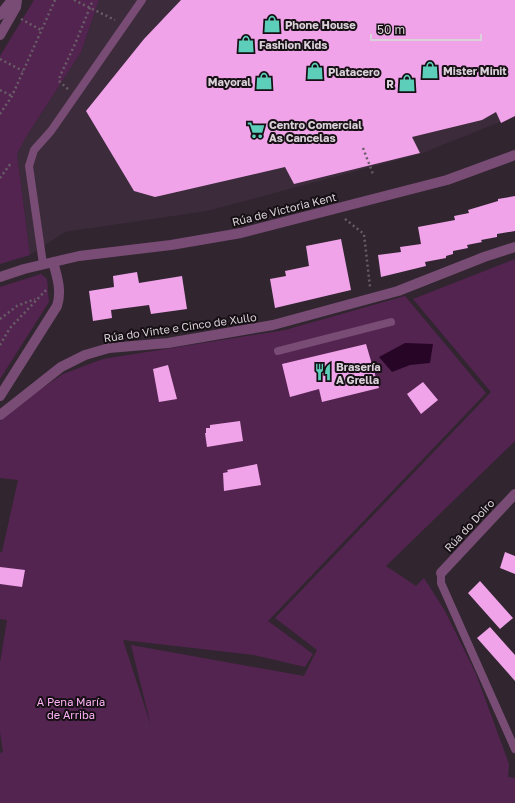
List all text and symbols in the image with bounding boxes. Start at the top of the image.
shop icon: Phone House [262,14,282,34]
scale bar [371,16,481,42]
place label: Phone House [285,18,356,31]
text: 50 m [377,22,405,37]
shop icon: Fashion Kids [236,34,256,54]
place label: Fashion Kids [259,38,327,51]
shop icon: Mister Minit [420,60,440,80]
shop icon: Platacero [305,61,325,81]
place label: Mister Minit [443,64,507,77]
place label: Platacero [328,65,380,78]
shop icon: Mayoral [254,71,274,91]
shop icon: R [397,73,417,93]
place label: Mayoral [208,75,251,88]
place label: R [386,77,394,90]
place label: Centro Comercial As Cancelas [269,118,362,144]
supermarket icon: Centro Comercial As Cancelas [246,120,266,140]
street label: Rúa de Victoria Kent [230,190,338,228]
street label: Rúa do Vinte e Cinco de Xullo [103,310,258,344]
place label: Brasería A Grella [336,360,381,386]
restaurant icon: Brasería A Grella [313,362,333,382]
street label: Rúa do Doiro [441,496,497,554]
park label: A Pena María de Arriba [37,695,105,721]

